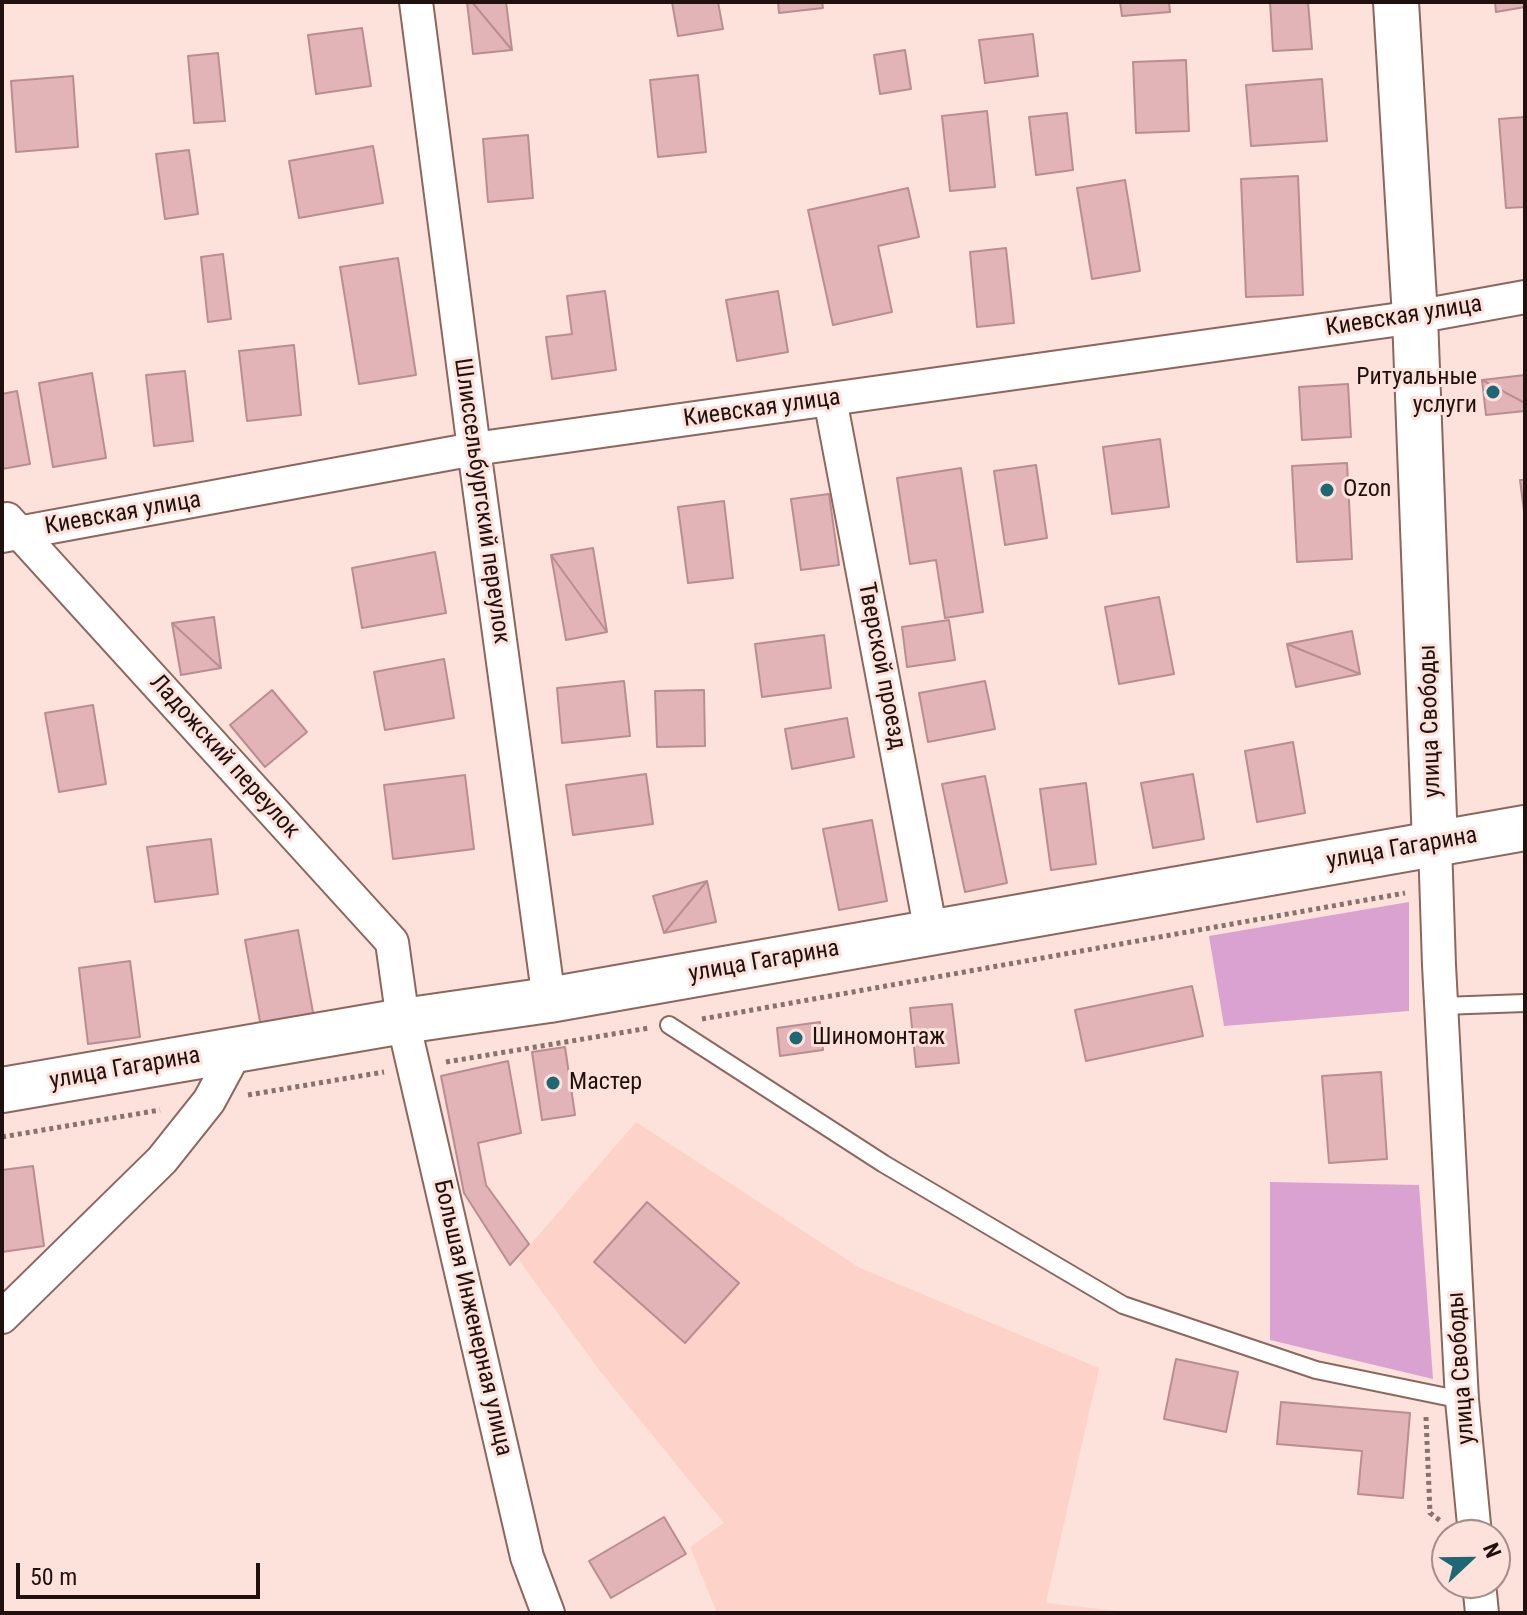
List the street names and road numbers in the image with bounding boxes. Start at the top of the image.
street label: Киевская улица [1324,290,1484,344]
street label: Шлиссельбургский переулок [447,356,515,646]
street label: Киевская улица [682,384,842,434]
street label: Киевская улица [43,486,203,542]
street label: Тверской проезд [851,580,911,752]
street label: улица Свободы [1414,644,1448,798]
street label: Ладожский переулок [143,669,305,845]
street label: улица Гагарина [1324,822,1480,876]
street label: улица Гагарина [686,935,842,989]
street label: улица Гагарина [47,1042,203,1096]
street label: Большая Инженерная улица [426,1177,518,1459]
street label: улица Свободы [1442,1291,1482,1445]

